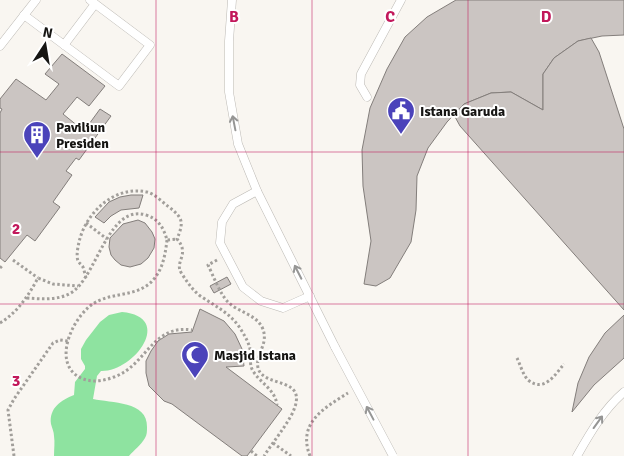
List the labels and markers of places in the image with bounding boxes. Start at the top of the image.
public building icon: Istana Garuda [386,96,416,135]
place label: Istana Garuda [420,103,505,120]
place label: Paviliun Presiden [56,119,109,152]
building icon: Paviliun Presiden [22,120,52,159]
mosque icon: Masjid Istana [180,340,210,379]
place label: Masjid Istana [214,347,296,364]

